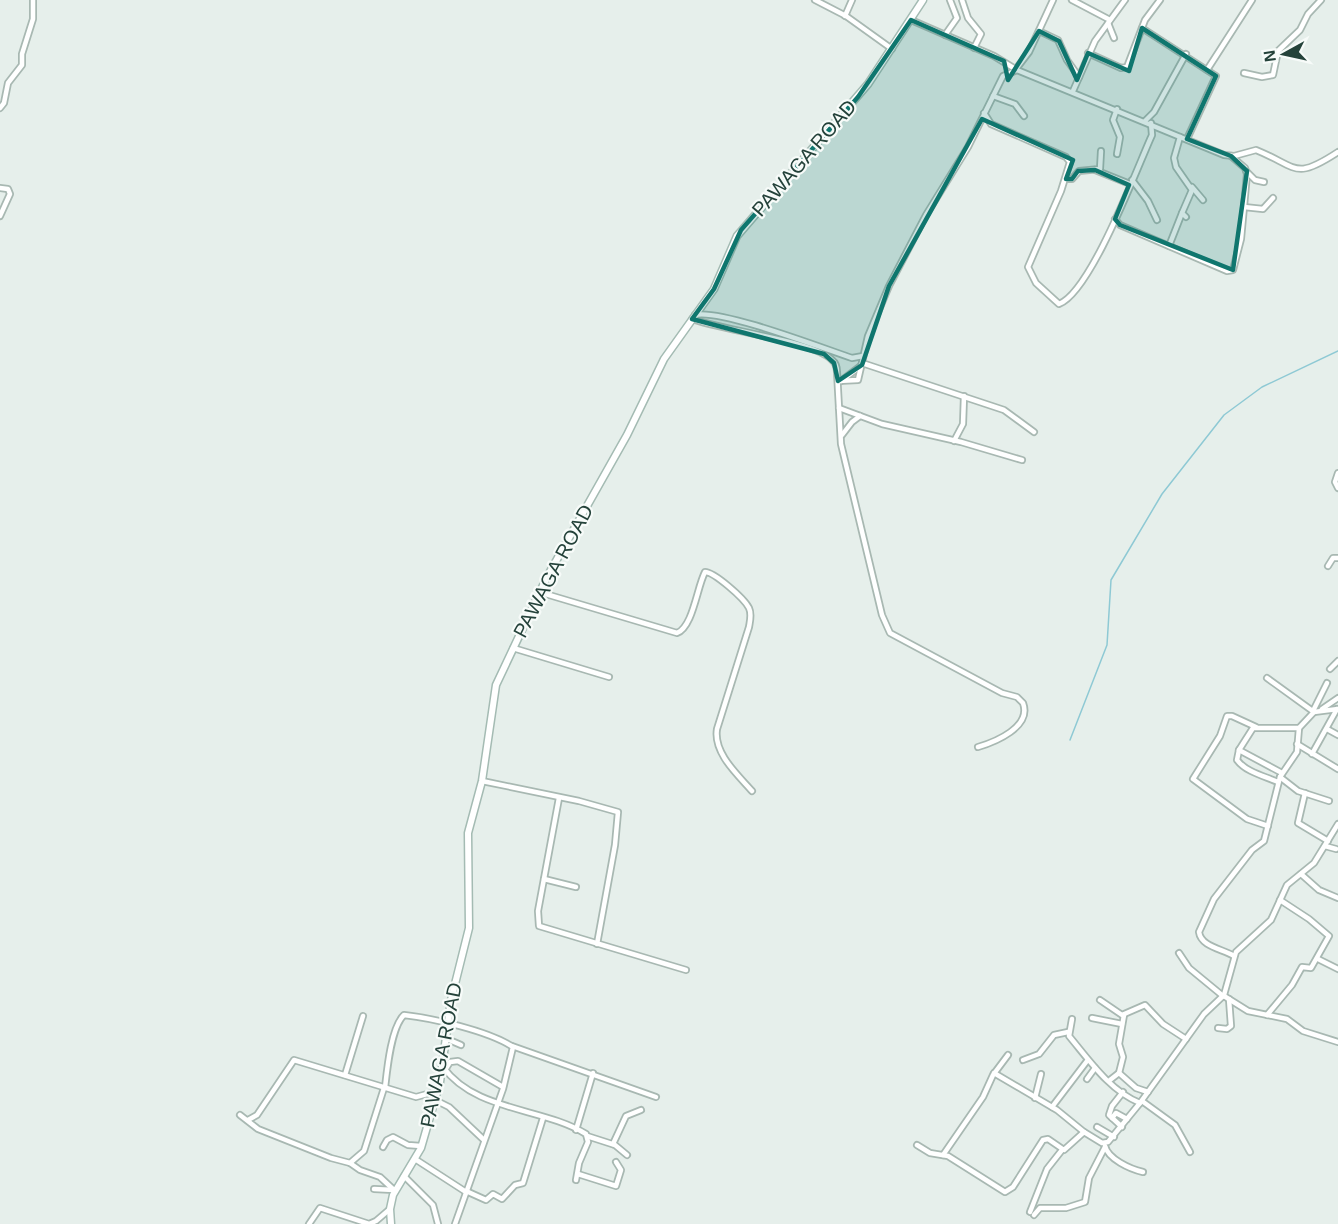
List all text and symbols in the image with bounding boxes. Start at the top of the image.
north arrow [1254,24,1314,84]
text: N [1260,49,1279,63]
street label: PAWAGA ROAD [747,95,861,221]
street label: PAWAGA ROAD [509,501,597,641]
street label: PAWAGA ROAD [416,981,466,1129]

